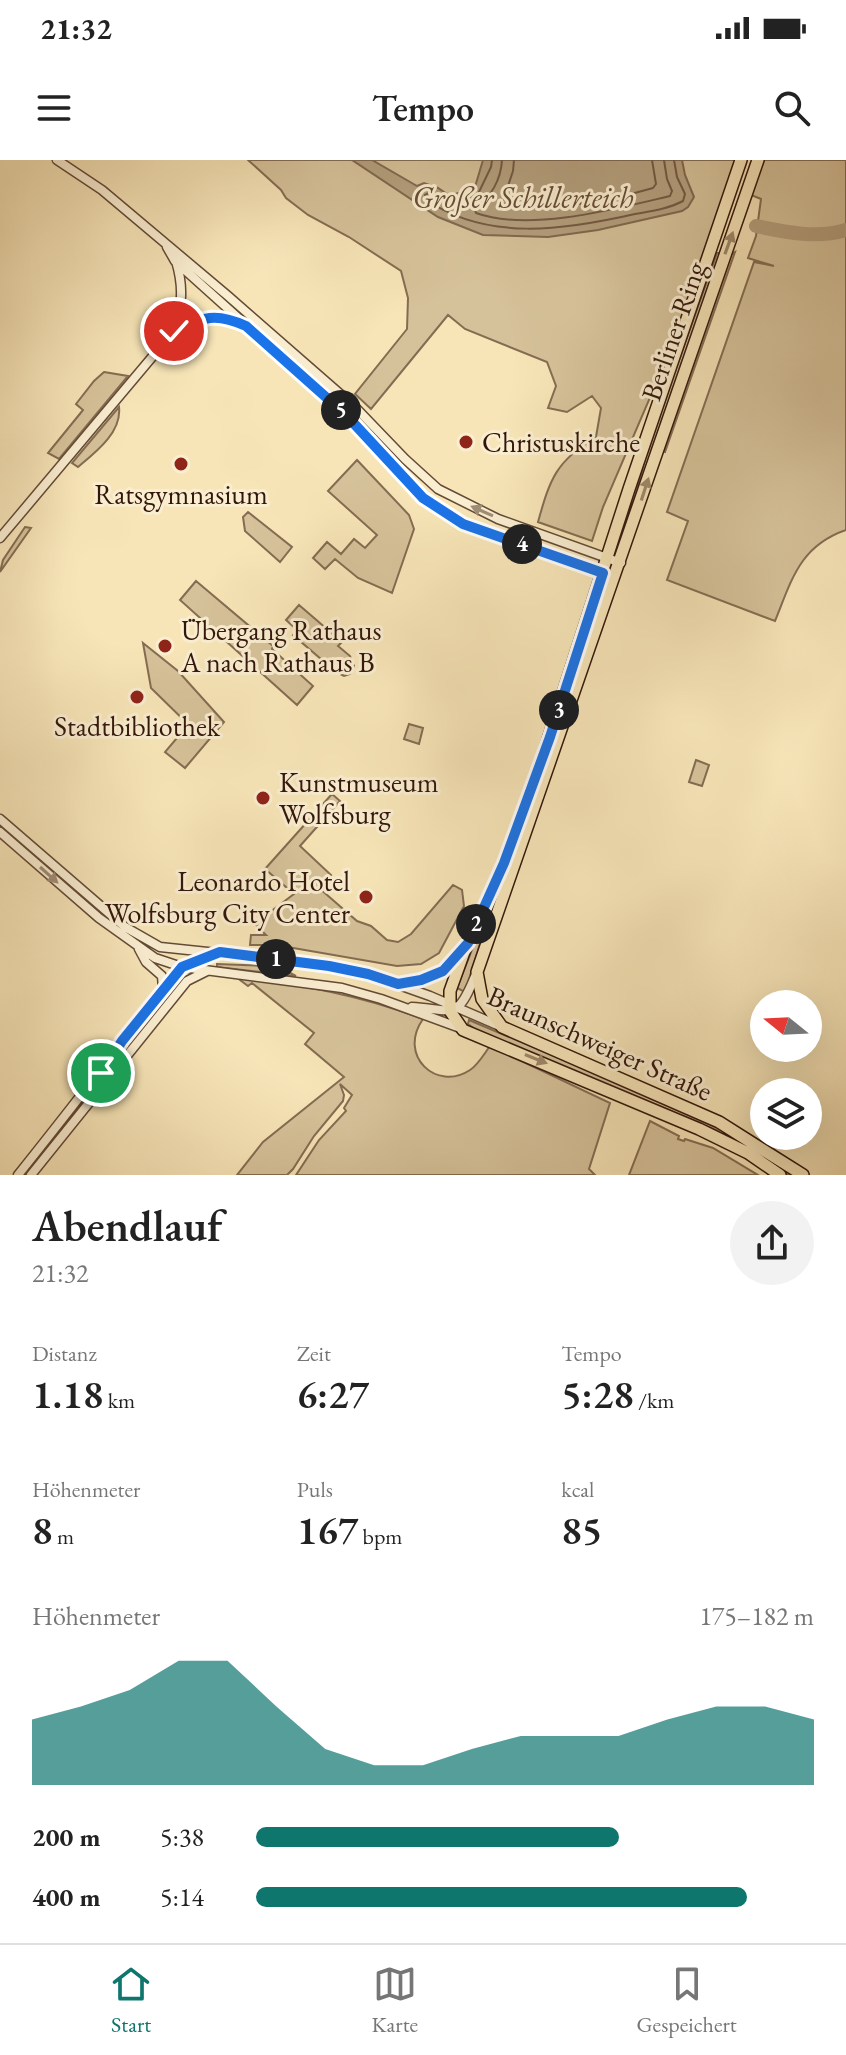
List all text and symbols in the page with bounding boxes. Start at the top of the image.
text: 21:32 [40,9,112,48]
text: Tempo [372,85,474,132]
icon: menu [32,86,76,130]
icon: search [770,86,814,130]
water label: Großer Schillerteich [412,178,634,217]
one-way arrow [724,231,736,255]
street label: Berliner Ring [632,256,714,405]
pin [140,297,208,365]
icon: check [152,309,196,353]
pin: 5 [321,390,361,430]
text: 5 [335,395,347,424]
place label: Christuskirche [482,424,640,460]
marker: Christuskirche [457,433,475,451]
marker: Ratsgymnasium [172,455,190,473]
place label: Ratsgymnasium [94,476,268,512]
one-way arrow [639,477,651,501]
one-way arrow [470,505,494,518]
pin: 4 [502,524,542,564]
text: 4 [516,529,528,558]
place label: Übergang Rathaus A nach Rathaus B [180,612,382,680]
marker: Übergang Rathaus A nach Rathaus B [156,637,174,655]
marker: Stadtbibliothek [128,688,146,706]
pin: 3 [539,690,579,730]
text: 3 [553,695,565,724]
place label: Stadtbibliothek [54,708,221,744]
place label: Kunstmuseum Wolfsburg [279,764,439,832]
marker: Kunstmuseum Wolfsburg [254,789,272,807]
place label: Leonardo Hotel Wolfsburg City Center [105,863,351,931]
one-way arrow [40,866,59,884]
marker: Leonardo Hotel Wolfsburg City Center [357,888,375,906]
pin: 2 [456,904,496,944]
text: 2 [470,909,482,938]
pin: 1 [256,939,296,979]
text: 1 [270,944,282,973]
street label: Braunschweiger Straße [482,977,718,1109]
north arrow [750,990,822,1062]
map controls [750,990,822,1150]
pin [67,1039,135,1107]
icon: arrive [79,1051,123,1095]
one-way arrow [524,1053,548,1066]
button: layers [750,1078,822,1150]
text: Abendlauf [32,1197,222,1254]
button: share [730,1201,814,1285]
text: 21:32 [32,1256,88,1290]
text: Distanz [32,1339,97,1368]
text: Zeit [297,1339,331,1368]
text: Tempo [561,1339,622,1368]
text: 1.18 [32,1368,103,1420]
text: 6:27 [297,1368,369,1420]
text: 5:28 [561,1368,634,1420]
text: km [103,1386,135,1415]
text: /km [634,1386,674,1415]
text: Höhenmeter [32,1475,140,1504]
text: Puls [297,1475,333,1504]
text: kcal [561,1475,594,1504]
text: 8 [32,1504,53,1556]
text: 167 [297,1504,358,1556]
text: 85 [561,1504,602,1556]
text: m [53,1522,74,1551]
text: bpm [358,1522,402,1551]
text: Höhenmeter [32,1599,160,1633]
text: 175–182 m [699,1599,814,1633]
text: 200 m [32,1820,100,1854]
text: 5:38 [160,1820,204,1854]
text: 400 m [32,1880,100,1914]
text: 5:14 [160,1880,204,1914]
tab: Start [109,1962,153,2039]
tab: Karte [372,1962,418,2039]
tab: Gespeichert [637,1962,737,2039]

